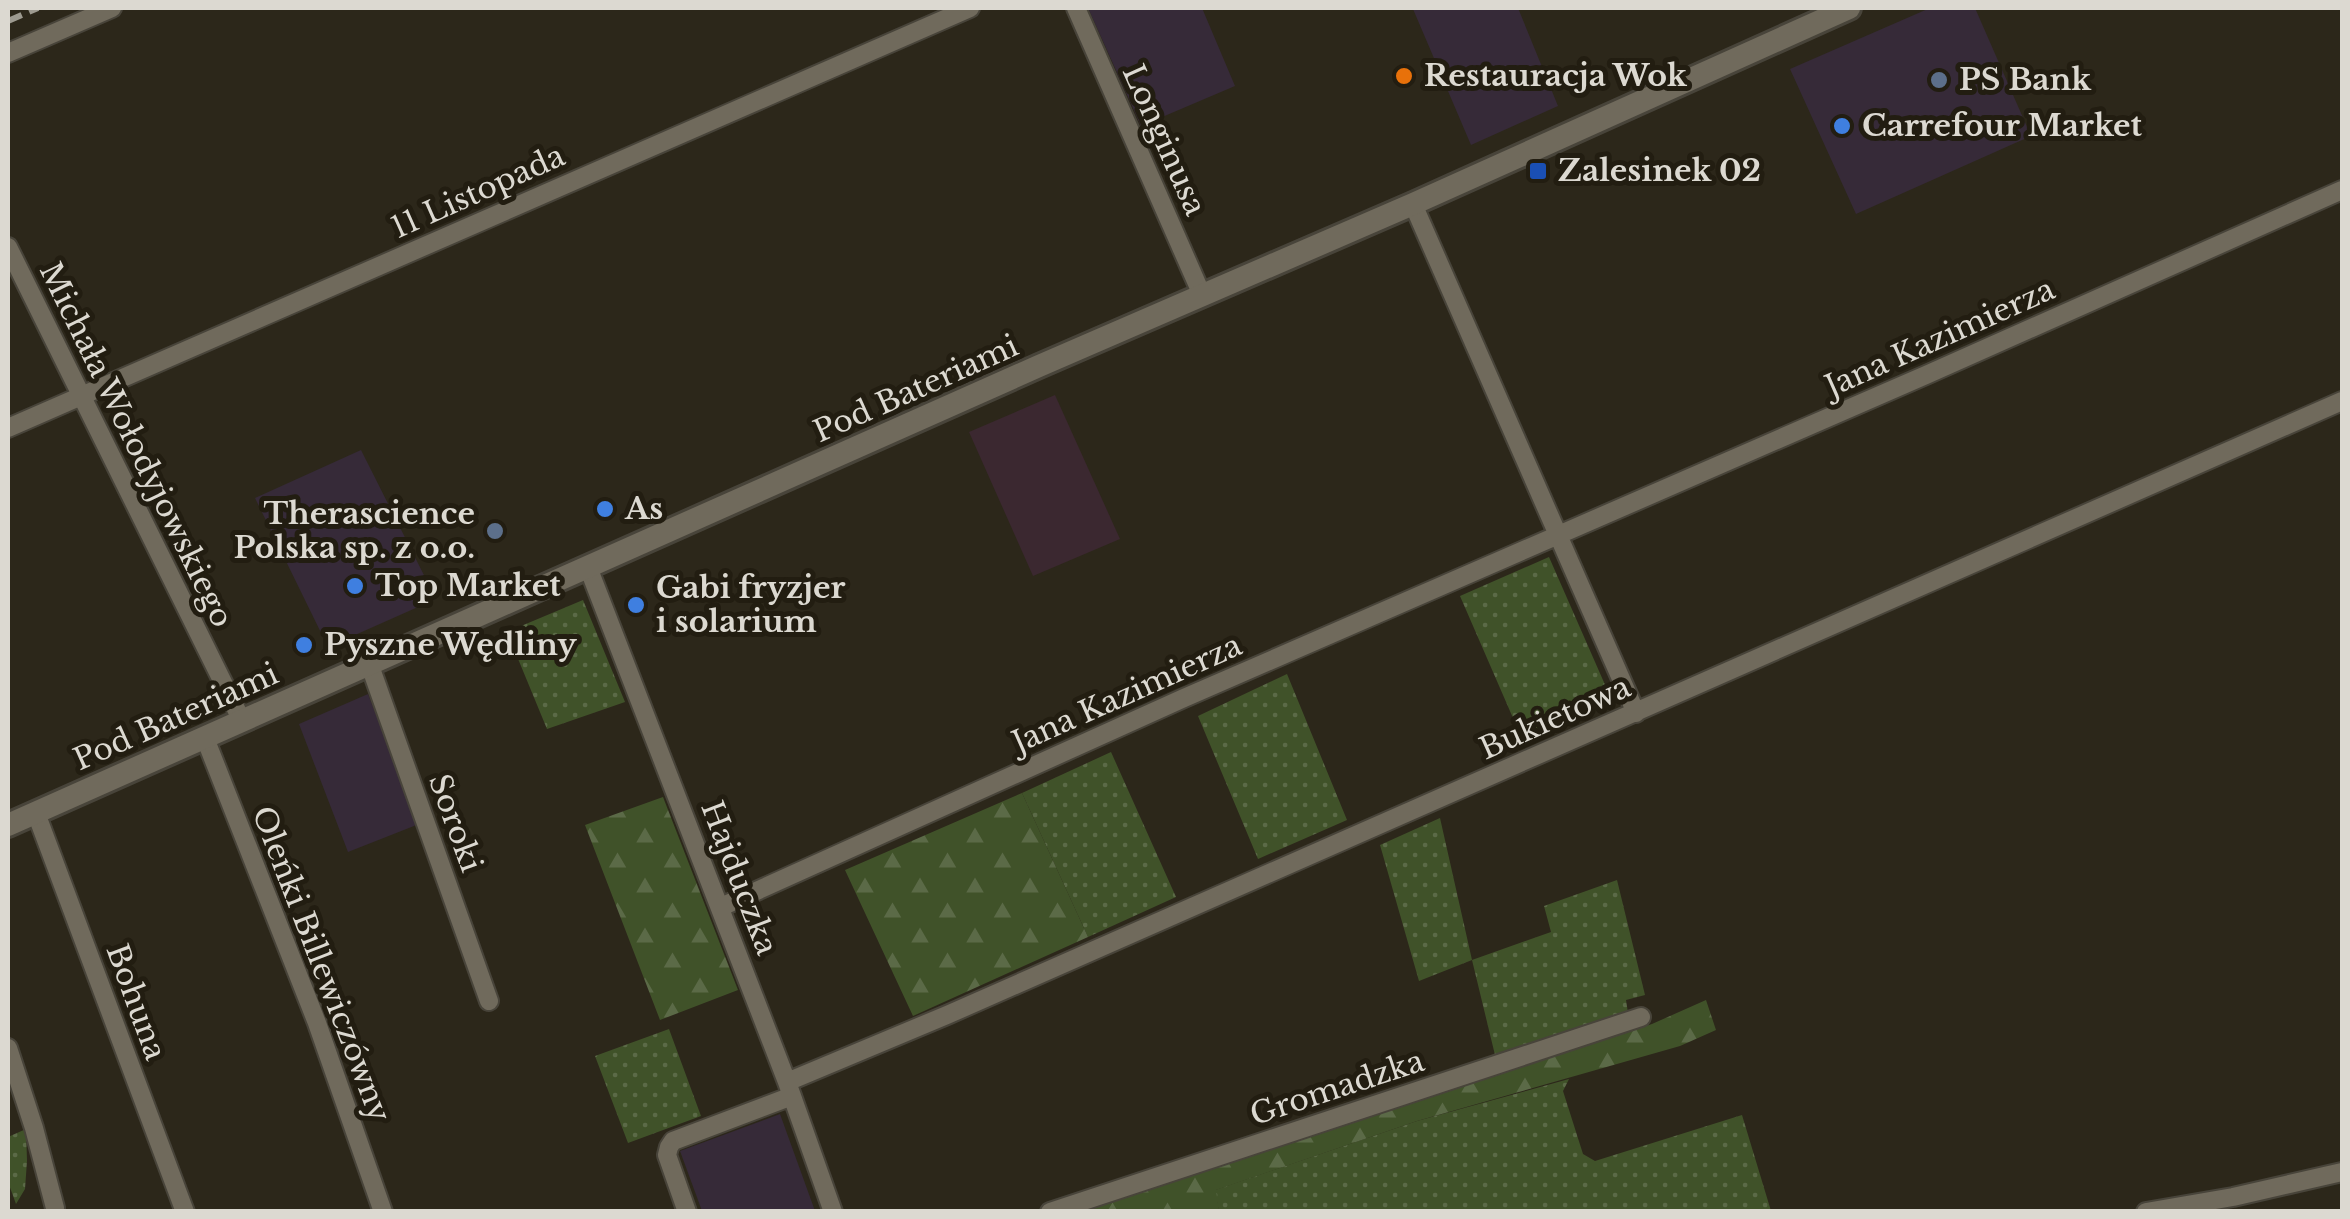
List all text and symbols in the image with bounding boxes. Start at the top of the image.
place label: Restauracja Wok [1424,57,1688,94]
street label: Longinusa [1115,59,1214,221]
place label: PS Bank [1959,61,2092,98]
marker: Restauracja Wok [1393,65,1415,87]
marker: PS Bank [1928,69,1950,91]
place label: Carrefour Market [1862,107,2143,144]
marker: Carrefour Market [1831,115,1853,137]
street label: 11 Listopada [385,137,571,246]
place label: Zalesinek 02 [1558,152,1761,189]
marker: Zalesinek 02 [1527,160,1549,182]
street label: Michała Wołodyjowskiego [32,256,241,633]
street label: Jana Kazimierza [1816,270,2061,406]
street label: Pod Bateriami [808,327,1024,450]
place label: As [624,490,663,527]
place label: Therascience Polska sp. z o.o. [234,495,475,566]
marker: As [594,498,616,520]
marker: Therascience Polska sp. z o.o. [484,520,506,542]
place label: Top Market [375,567,561,604]
place label: Gabi fryzjer i solarium [656,569,846,640]
marker: Top Market [344,575,366,597]
marker: Gabi fryzjer i solarium [625,594,647,616]
place label: Pyszne Wędliny [324,626,577,663]
street label: Jana Kazimierza [1003,626,1248,762]
marker: Pyszne Wędliny [293,634,315,656]
street label: Pod Bateriami [68,655,284,778]
street label: Bukietowa [1474,668,1636,767]
street label: Soroki [421,769,490,877]
street label: Hajduczka [693,796,786,960]
street label: Oleńki Billewiczówny [244,801,399,1127]
street label: Bohuna [98,939,175,1065]
street label: Gromadzka [1245,1042,1429,1133]

